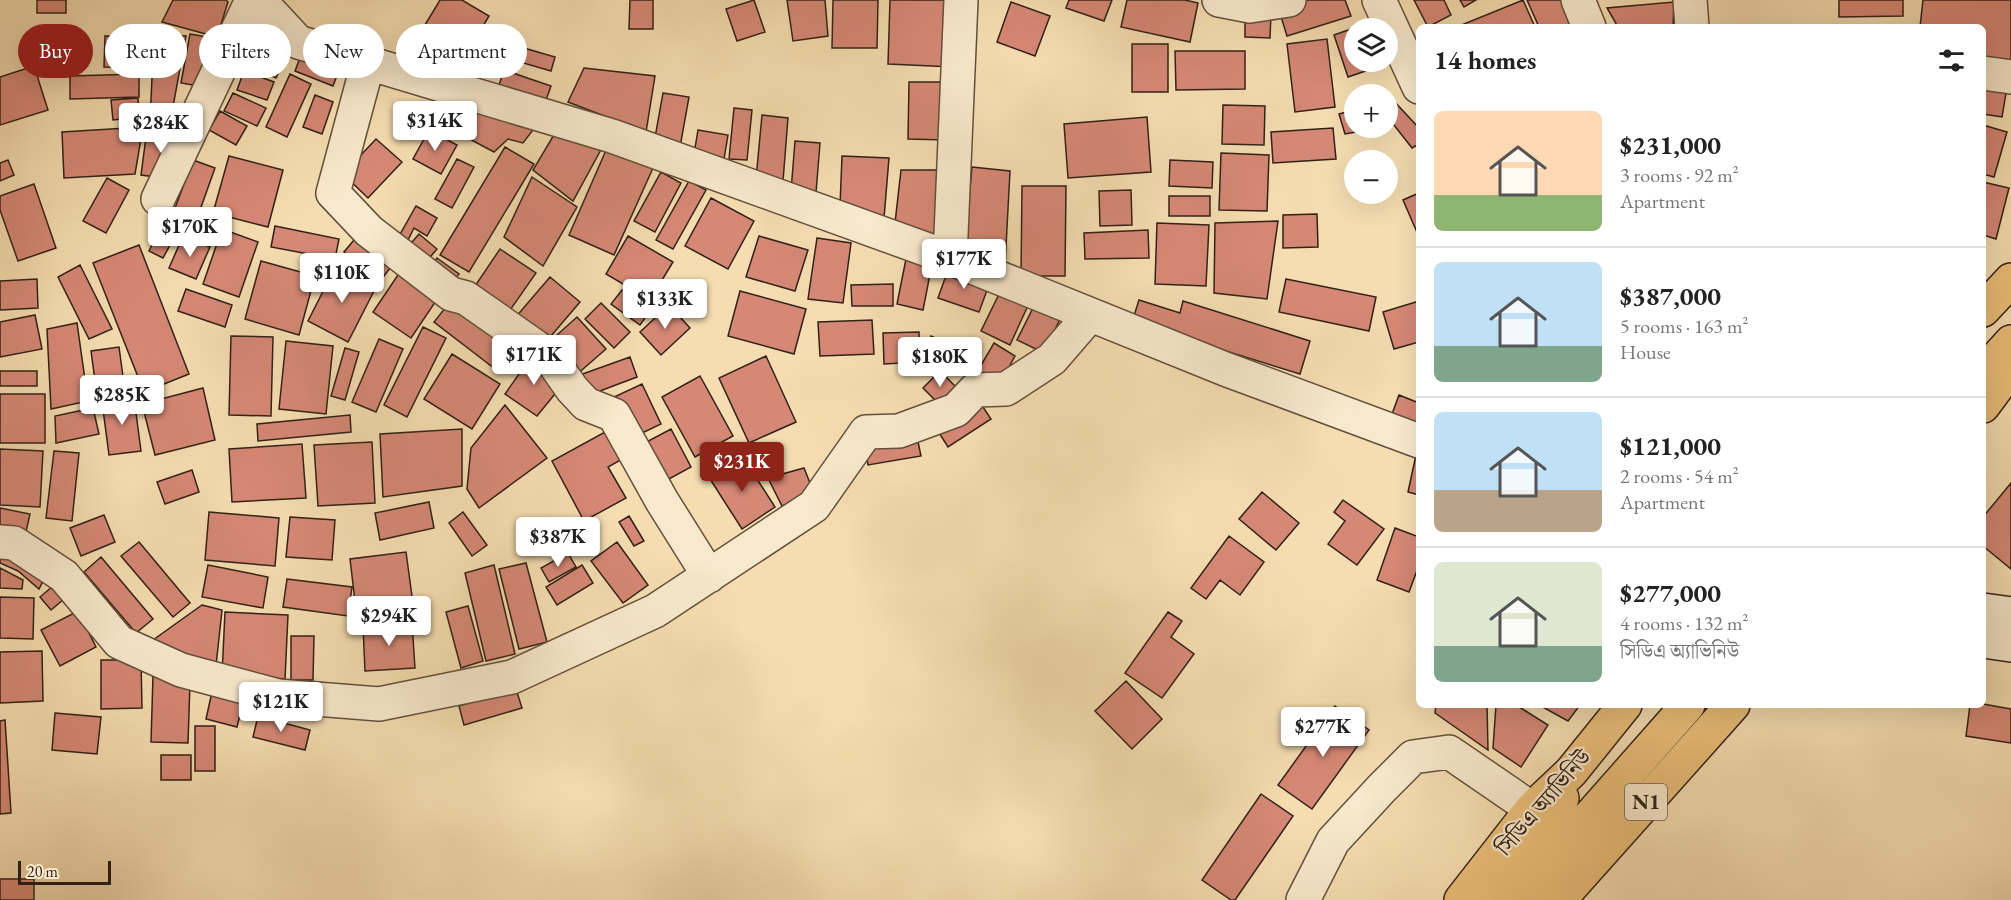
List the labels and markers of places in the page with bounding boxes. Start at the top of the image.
pin: $314K [393,101,477,152]
pin: $284K [119,103,203,154]
pin: $170K [148,207,232,258]
pin: $177K [922,239,1006,290]
pin: $110K [300,253,384,304]
pin: $133K [623,279,707,330]
pin: $171K [492,335,576,386]
pin: $180K [898,337,982,388]
pin: $285K [80,375,164,426]
pin: $231K [700,442,784,493]
pin: $387K [516,517,600,568]
pin: $294K [347,596,431,647]
pin: $121K [239,682,323,733]
pin: $277K [1281,707,1365,758]

